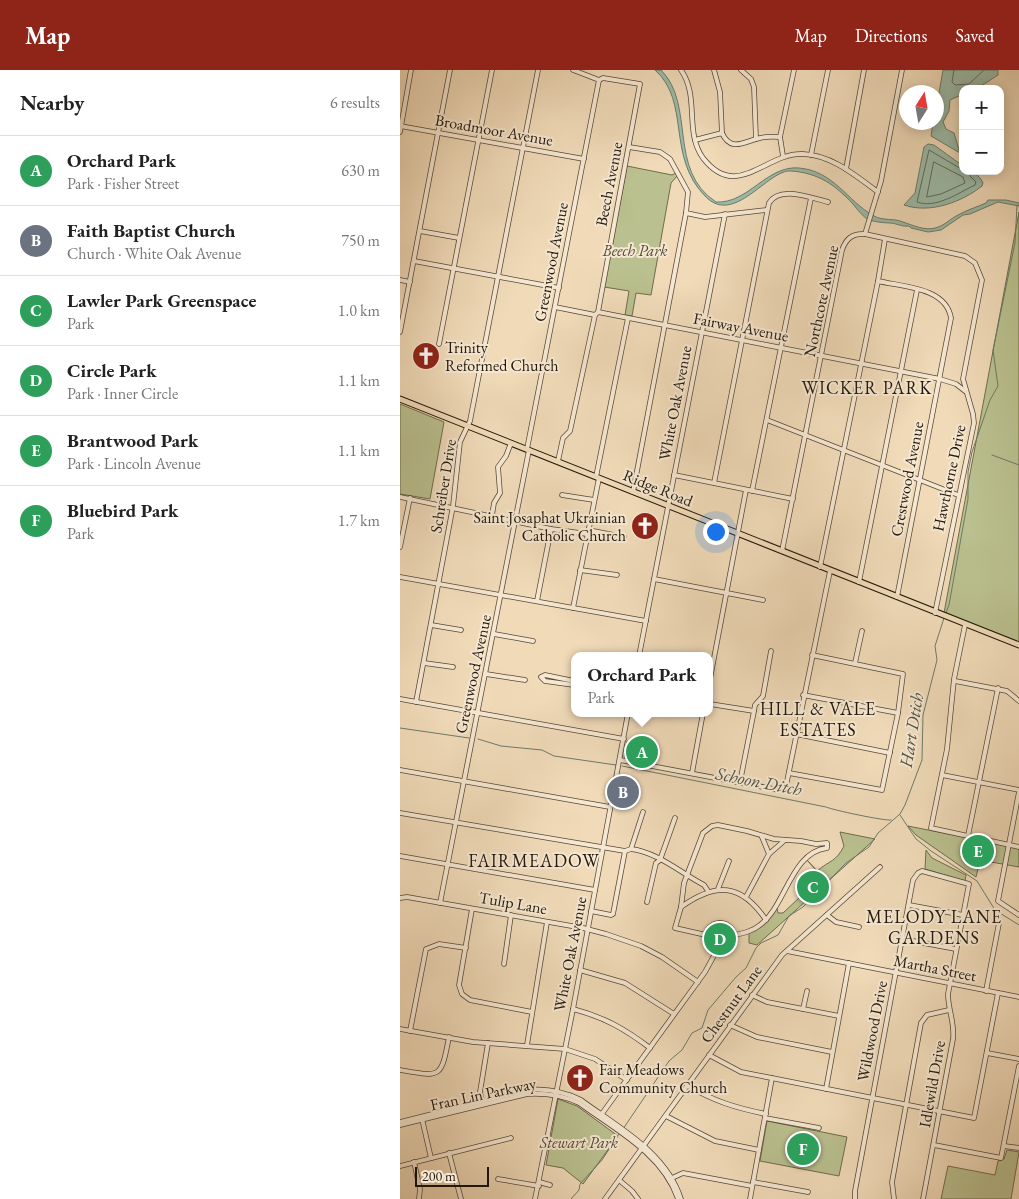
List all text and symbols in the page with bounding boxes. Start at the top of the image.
text: Map [25,20,70,51]
text: Map [795,24,827,47]
text: Directions [855,24,927,47]
text: Saved [955,24,994,47]
north arrow [899,85,944,130]
map controls [959,85,1004,175]
button: + [959,85,1004,130]
text: Nearby [20,89,84,116]
text: 6 results [330,92,380,113]
street label: Broadmoor Avenue [433,109,555,151]
button: − [959,130,1004,175]
street label: Beech Avenue [591,140,627,228]
text: Orchard Park [67,148,176,173]
text: A [30,160,42,181]
text: 630 m [341,160,380,181]
text: Park · Fisher Street [67,173,179,194]
street label: Greenwood Avenue [529,201,573,323]
text: Faith Baptist Church [67,218,235,243]
text: B [31,230,41,251]
text: 750 m [341,230,380,251]
park label: Beech Park [602,240,668,261]
text: Church · White Oak Avenue [67,243,241,264]
street label: Northcote Avenue [799,243,843,359]
text: Lawler Park Greenspace [67,288,256,313]
text: C [30,300,42,321]
text: 1.0 km [338,300,380,321]
street label: Fairway Avenue [692,307,790,347]
text: Park [67,313,94,334]
place label: Trinity Reformed Church [445,337,559,376]
church icon: Trinity Reformed Church [411,341,441,371]
street label: White Oak Avenue [654,344,696,462]
text: Circle Park [67,358,157,383]
text: D [30,370,42,391]
text: 1.1 km [338,370,380,391]
district label: WICKER PARK [801,376,933,399]
text: Park · Inner Circle [67,383,178,404]
street label: Crestwood Avenue [886,420,928,538]
street label: Hawthorne Drive [927,423,971,533]
text: Brantwood Park [67,428,198,453]
street label: Schreiber Drive [425,437,461,535]
text: E [31,440,41,461]
text: 1.1 km [338,440,380,461]
text: Park · Lincoln Avenue [67,453,201,474]
street label: Ridge Road [620,465,697,512]
text: Bluebird Park [67,498,178,523]
place label: Saint Josaphat Ukrainian Catholic Church [474,507,627,546]
text: F [32,510,40,531]
text: 1.7 km [338,510,380,531]
church icon: Saint Josaphat Ukrainian Catholic Church [630,511,660,541]
your location [703,519,729,545]
text: Park [67,523,94,544]
street label: Greenwood Avenue [450,613,496,735]
popup [571,652,713,717]
text: Orchard Park [588,662,696,687]
text: Park [588,687,615,708]
water label: Hart Dtich [894,691,928,770]
district label: HILL & VALE ESTATES [760,697,876,741]
pin: A [626,733,658,771]
water label: Schoon Ditch [713,761,804,801]
pin: B [607,773,639,811]
pin: E [962,832,994,870]
district label: FAIRMEADOW [468,849,600,872]
pin: C [797,868,829,906]
street label: Tulip Lane [477,887,549,919]
street label: White Oak Avenue [549,895,591,1013]
district label: MELODY LANE GARDENS [866,905,1002,949]
pin: D [704,920,736,958]
street label: Martha Street [892,950,978,986]
street label: Chestnut Lane [696,961,766,1047]
street label: Wildwood Drive [852,979,892,1083]
street label: Idlewild Drive [914,1039,950,1129]
place label: Fair Meadows Community Church [599,1059,727,1098]
church icon: Fair Meadows Community Church [565,1063,595,1093]
street label: Fran Lin Parkway [428,1072,539,1115]
pin: F [787,1130,819,1168]
park label: Stewart Park [539,1132,619,1153]
scale bar [415,1164,489,1187]
text: 200 m [422,1167,456,1185]

